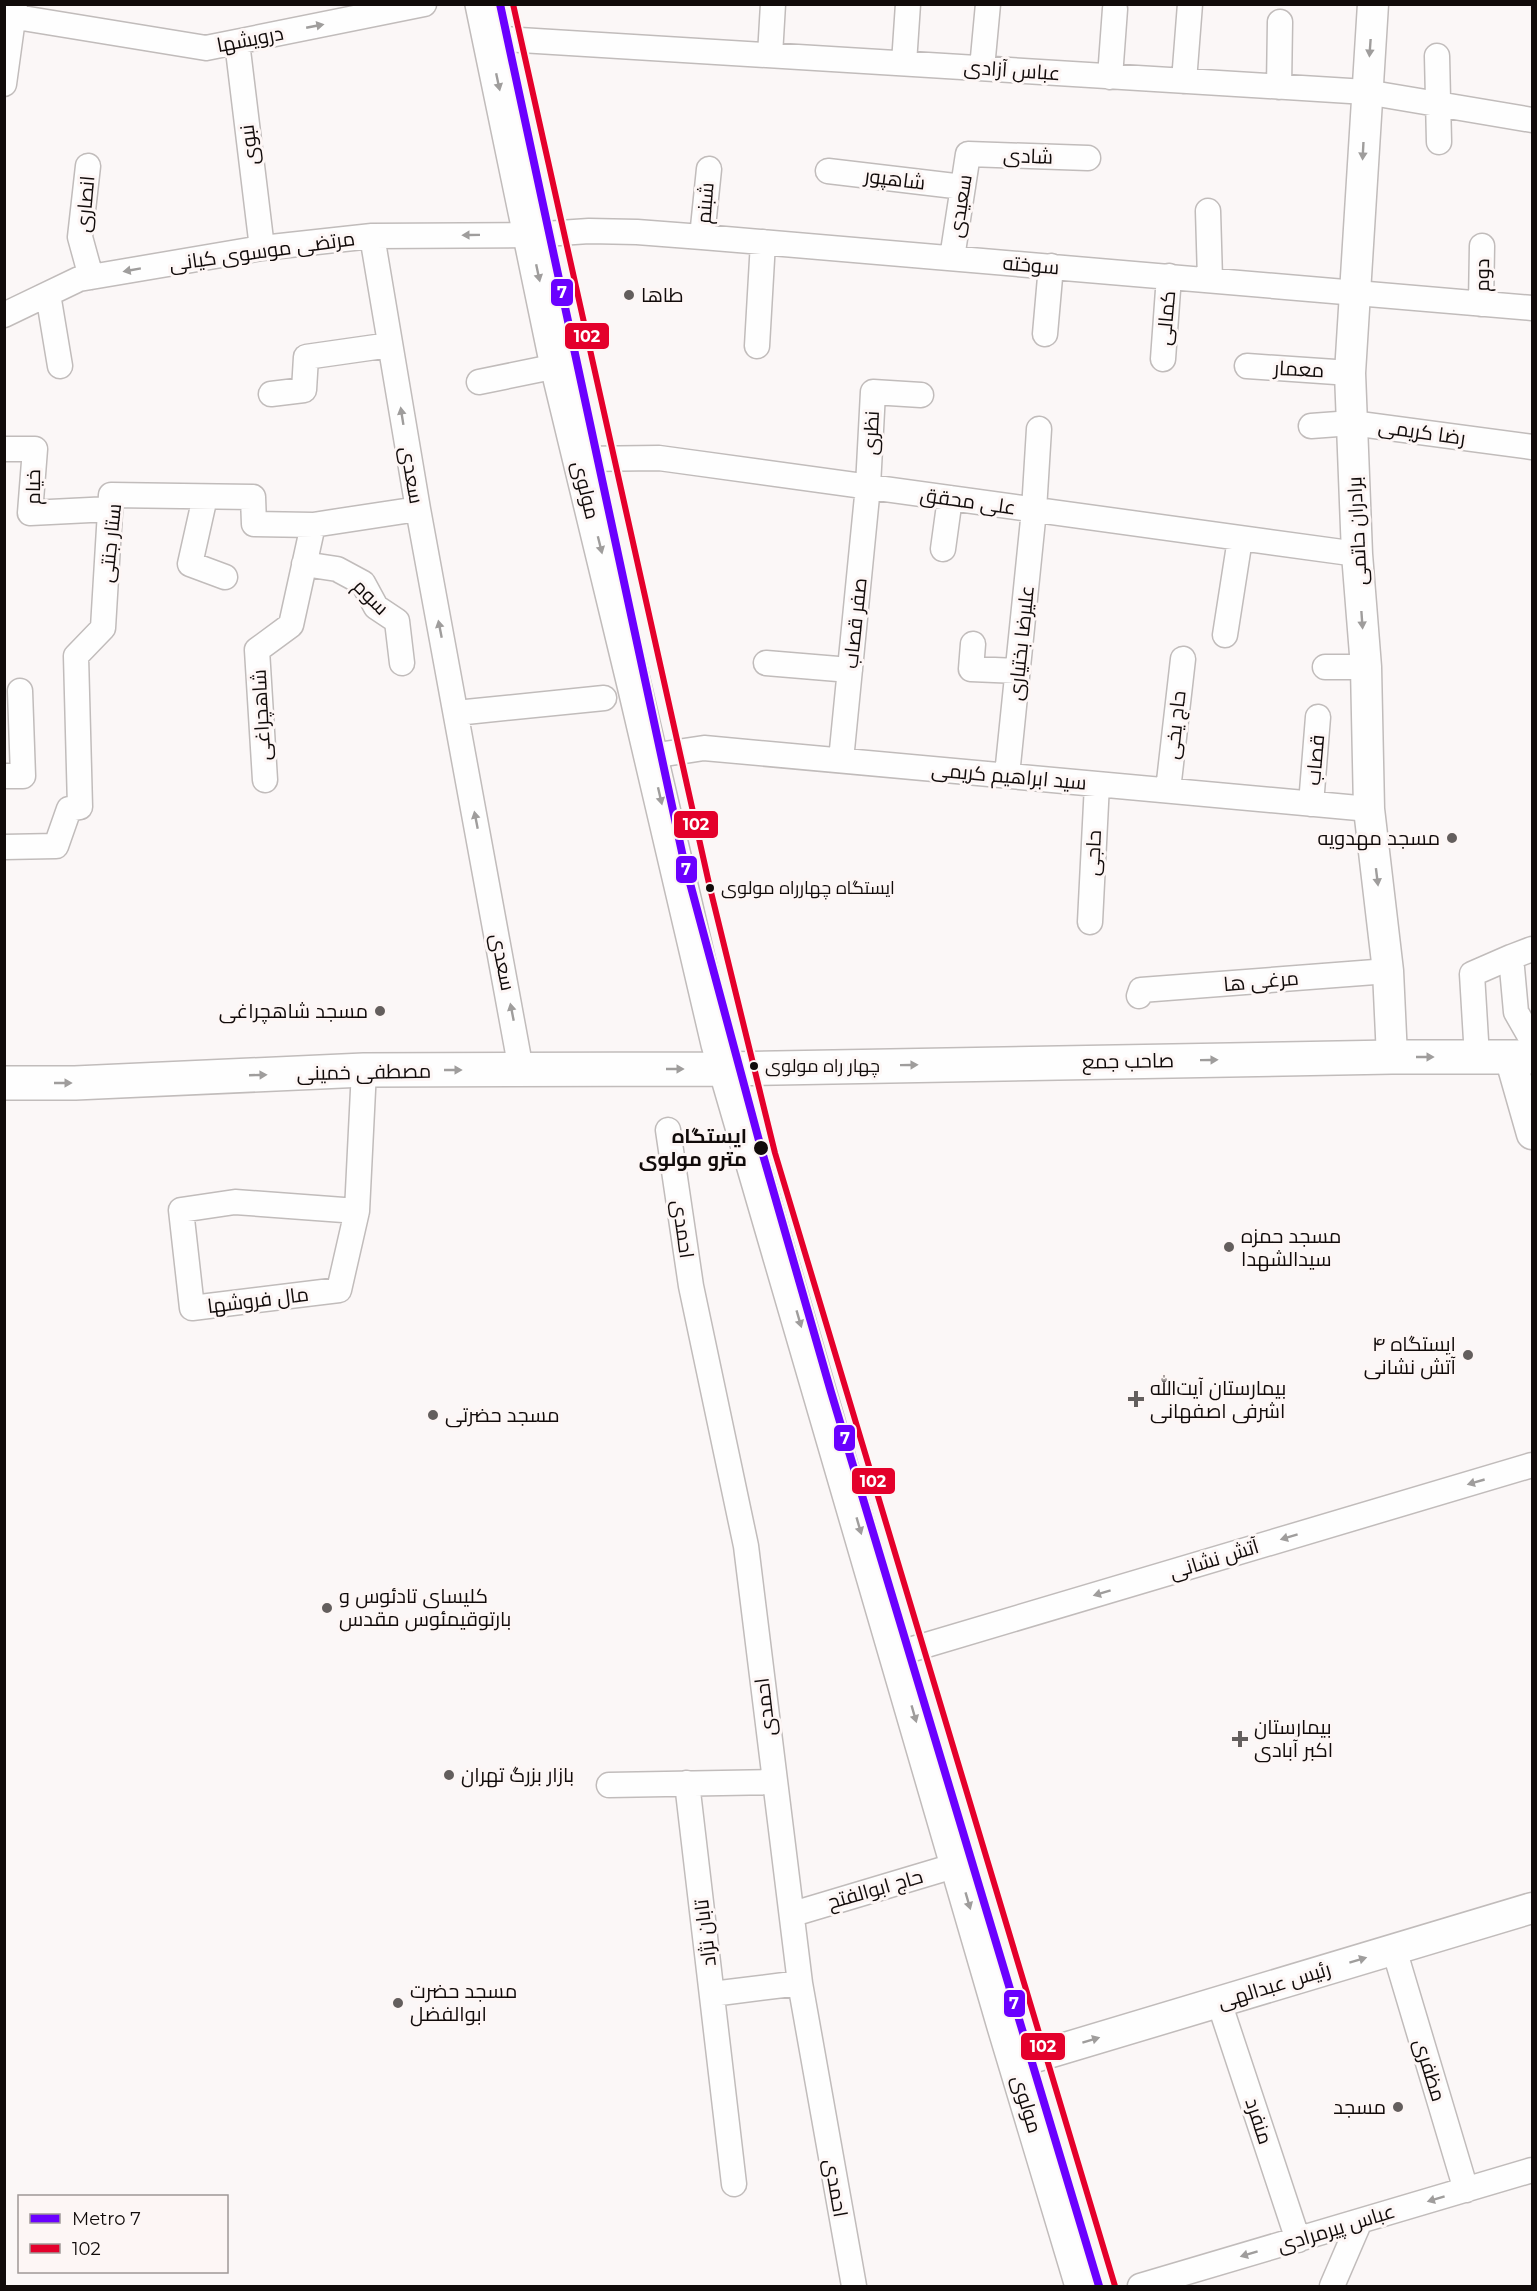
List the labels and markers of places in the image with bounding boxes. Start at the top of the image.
place label: طاها [641,283,684,307]
marker: طاها [622,288,636,302]
place label: مسجد مهدویه [1317,826,1440,851]
marker: مسجد مهدویه [1445,831,1459,845]
place label: ایستگاه چهارراه مولوی [721,877,895,900]
marker: ایستگاه چهارراه مولوی [704,882,716,894]
place label: مسجد شاهچراغی [219,999,368,1024]
marker: مسجد شاهچراغی [373,1004,387,1018]
place label: چهار راه مولوی [765,1055,880,1078]
marker: چهار راه مولوی [748,1060,760,1072]
place label: ایستگاه مترو مولوی [639,1124,747,1171]
marker: ایستگاه مترو مولوی [752,1139,770,1157]
place label: مسجد حمزه سیدالشهدا [1241,1224,1341,1272]
marker: مسجد حمزه سیدالشهدا [1222,1240,1236,1254]
place label: ایستگاه ۴ آتش نشانی [1364,1332,1457,1380]
marker: ایستگاه ۴ آتش نشانی [1461,1348,1475,1362]
place label: بیمارستان آیت‌الله اشرفی اصفهانی [1150,1375,1286,1424]
marker: بیمارستان آیت‌الله اشرفی اصفهانی [1127,1390,1145,1408]
place label: مسجد حضرتی [445,1403,560,1428]
marker: مسجد حضرتی [426,1408,440,1422]
place label: کلیسای تادئوس و بارتوقیمئوس مقدس [339,1584,511,1632]
marker: کلیسای تادئوس و بارتوقیمئوس مقدس [320,1601,334,1615]
place label: بیمارستان اکبر آبادی [1254,1715,1333,1763]
marker: بیمارستان اکبر آبادی [1231,1730,1249,1748]
place label: بازار بزرگ تهران [461,1763,574,1788]
marker: بازار بزرگ تهران [442,1768,456,1782]
place label: مسجد حضرت ابوالفضل [410,1979,517,2027]
marker: مسجد حضرت ابوالفضل [391,1996,405,2010]
place label: مسجد [1333,2095,1386,2119]
marker: مسجد [1391,2100,1405,2114]

